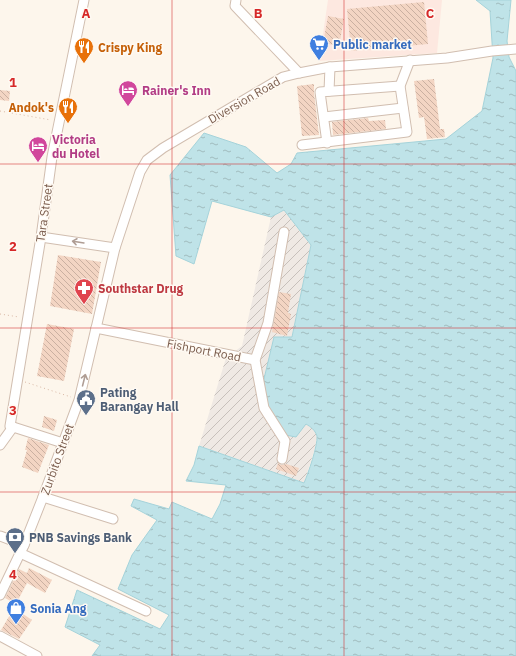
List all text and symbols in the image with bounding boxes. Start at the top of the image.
text: A [82,5,91,22]
text: B [254,5,263,22]
text: C [426,5,435,22]
supermarket icon: Public market [308,33,330,61]
restaurant icon: Crispy King [73,36,95,64]
place label: Public market [333,37,412,52]
place label: Crispy King [98,40,162,55]
street label: Diversion Road [205,73,283,127]
text: 1 [9,74,17,91]
hotel icon: Rainer's Inn [117,79,139,107]
place label: Rainer's Inn [142,83,211,98]
restaurant icon: Andok's [57,96,79,124]
place label: Andok's [8,100,54,115]
place label: Victoria du Hotel [52,132,100,161]
hotel icon: Victoria du Hotel [27,135,49,163]
street label: Tara Street [32,183,56,243]
text: 2 [9,238,17,255]
one-way arrow [72,238,85,246]
pharmacy icon: Southstar Drug [73,277,95,305]
place label: Southstar Drug [98,281,184,296]
street label: Fishport Road [166,335,242,365]
one-way arrow [81,373,88,386]
place label: Pating Barangay Hall [100,385,179,414]
public building icon: Pating Barangay Hall [75,388,97,416]
text: 3 [9,402,17,419]
street label: Zurbito Street [37,421,77,497]
bank icon: PNB Savings Bank [4,526,26,554]
place label: PNB Savings Bank [29,530,132,545]
text: 4 [9,566,17,583]
shop icon: Sonia Ang [5,597,27,625]
place label: Sonia Ang [30,601,87,616]

